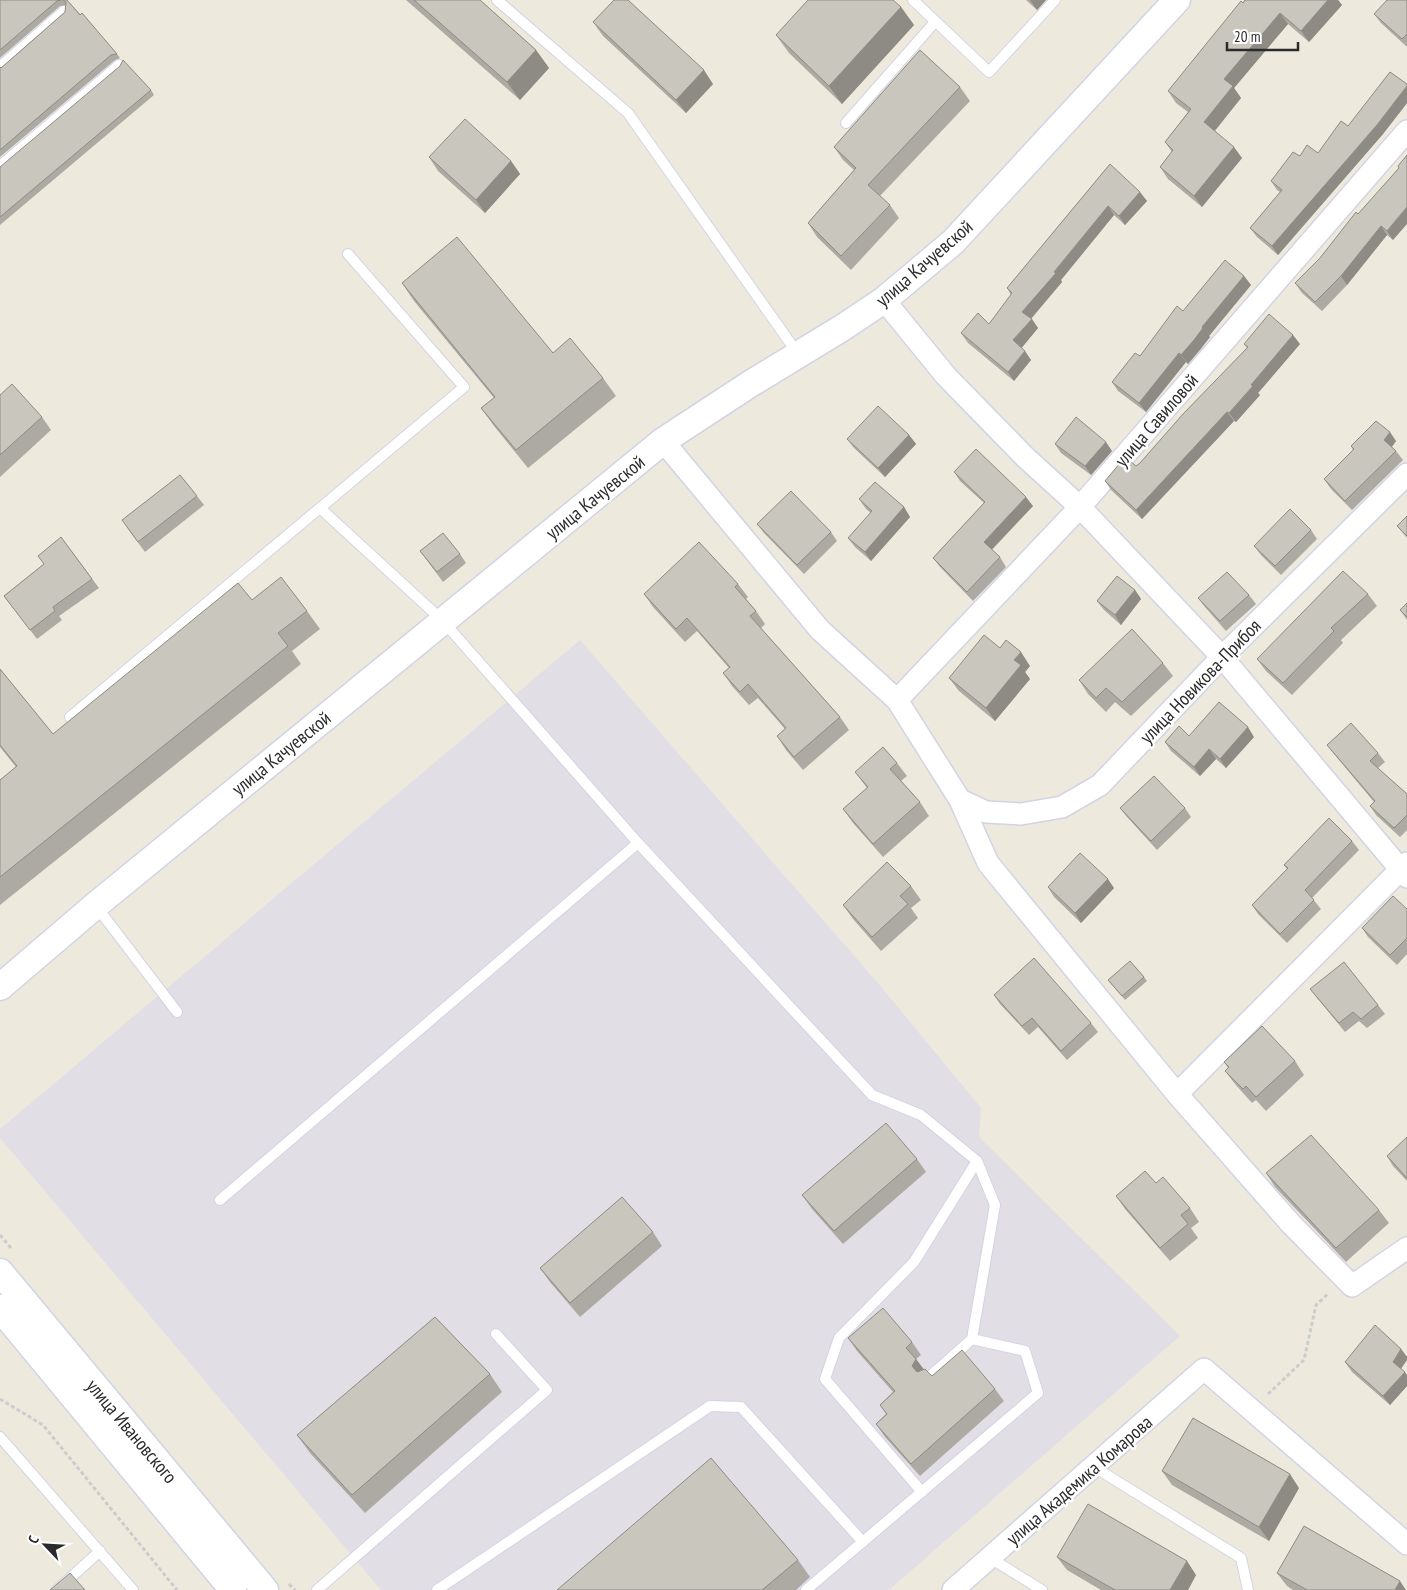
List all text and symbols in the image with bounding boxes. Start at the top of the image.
scale bar [1227,20,1298,52]
text: 20 m [1234,27,1260,46]
street label: улица Качуевской [871,214,977,312]
street label: улица Савиловой [1109,369,1203,471]
street label: улица Качуевской [541,450,649,544]
street label: улица Новикова-Прибоя [1134,614,1266,748]
street label: улица Качуевской [227,706,335,800]
street label: улица Ивановского [82,1374,182,1488]
street label: улица Академика Комарова [1001,1410,1157,1550]
north arrow [20,1520,70,1570]
text: С [24,1532,43,1546]

